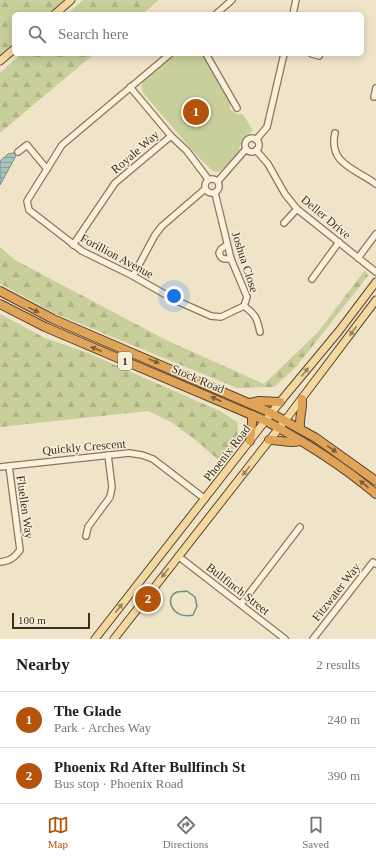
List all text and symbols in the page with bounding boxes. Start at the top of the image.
search box [12,12,364,56]
icon: search [26,23,48,45]
text: Search here [58,26,128,42]
pin: 1 [183,97,209,127]
street label: Royale Way [108,128,162,176]
street label: Deller Drive [298,192,354,242]
street label: Joshua Close [229,230,261,294]
street label: Forillion Avenue [78,231,156,281]
your location [164,286,184,306]
one-way arrow [29,307,40,313]
one-way arrow [349,326,357,337]
one-way arrow [91,346,102,352]
road number: 1 [118,352,132,370]
one-way arrow [148,359,160,365]
street label: Stock Road [170,362,226,396]
one-way arrow [301,367,310,378]
one-way arrow [210,396,222,403]
street label: Phoenix Road [201,422,253,484]
street label: Quickly Crescent [42,436,127,458]
one-way arrow [327,445,338,453]
one-way arrow [241,466,250,477]
street label: Fluellen Way [14,474,36,540]
one-way arrow [358,479,369,488]
street label: Bullfinch Street [204,560,273,618]
street label: Fitzwater Way [309,560,363,624]
one-way arrow [161,568,169,579]
pin: 2 [135,584,161,614]
one-way arrow [115,603,123,614]
scale bar [12,611,90,630]
text: 100 m [18,614,46,626]
text: Nearby [16,655,70,674]
text: 2 results [316,657,360,672]
text: The Glade [54,703,121,719]
text: 1 [26,712,32,727]
text: 240 m [327,712,360,727]
text: Park · Arches Way [54,720,151,735]
text: Phoenix Rd After Bullfinch St [54,759,245,775]
text: 2 [26,768,32,783]
text: 390 m [327,768,360,783]
text: Bus stop · Phoenix Road [54,776,183,791]
tab: Map [47,814,69,850]
tab: Directions [163,814,208,850]
tab: Saved [302,814,329,850]

